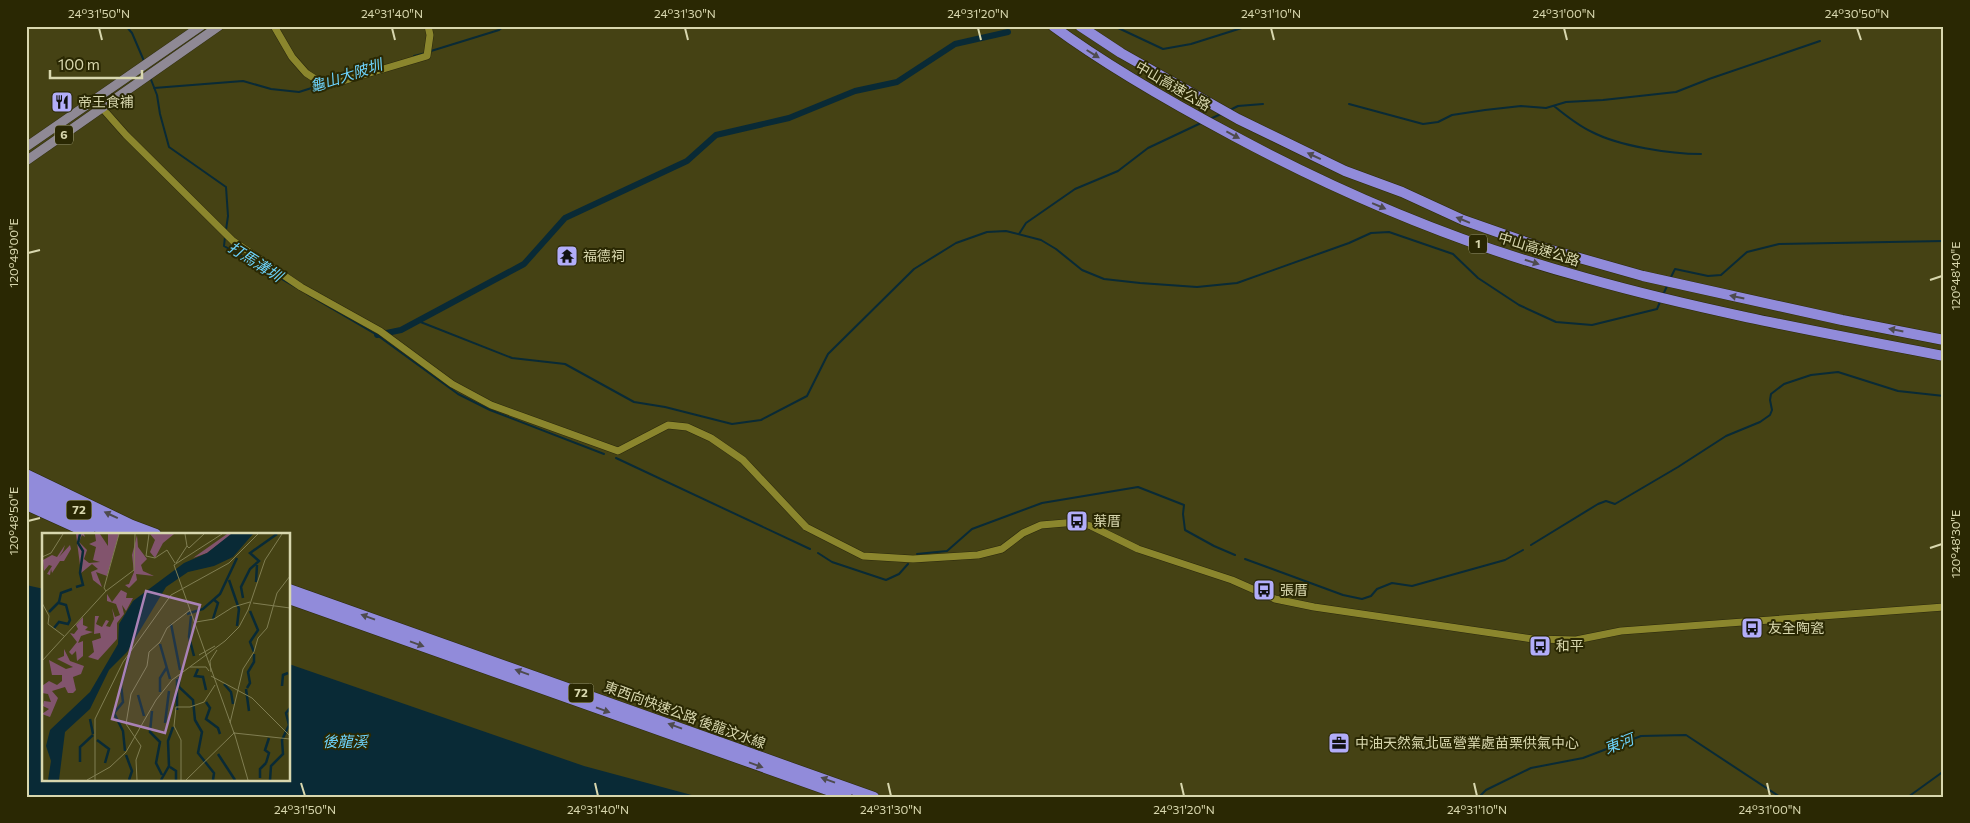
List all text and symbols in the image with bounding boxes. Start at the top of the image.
text: 24°31'50"N [68,6,130,20]
text: 24°31'40"N [361,6,423,20]
text: 24°31'30"N [654,6,716,20]
text: 24°31'20"N [947,6,1009,20]
text: 24°31'10"N [1241,6,1301,20]
text: 24°31'00"N [1533,6,1595,20]
text: 24°30'50"N [1825,6,1889,20]
scale bar [50,48,142,80]
one-way arrow [1086,49,1099,58]
water label: 龜山大陂圳 [307,54,386,95]
text: 100 m [58,55,100,73]
street label: 中山高速公路 [1133,57,1214,114]
restaurant icon: 帝王食補 [50,90,74,114]
place label: 帝王食補 [78,93,134,110]
road number: 6 [55,126,73,144]
one-way arrow [1226,131,1240,140]
one-way arrow [1307,152,1321,160]
one-way arrow [1372,203,1387,210]
one-way arrow [1455,216,1470,224]
text: 120°49'00"E [6,218,20,288]
street label: 中山高速公路 [1496,228,1582,269]
road number: 1 [1469,234,1487,253]
water label: 打馬溝圳 [225,238,287,286]
text: 120°48'40"E [1948,242,1962,310]
temple icon: 福德祠 [555,244,579,268]
place label: 福德祠 [583,247,625,264]
one-way arrow [1525,258,1540,266]
one-way arrow [1729,293,1744,301]
one-way arrow [1887,326,1903,334]
text: 120°48'50"E [6,487,20,555]
road number: 72 [66,500,92,520]
bus stop icon: 葉厝 [1065,509,1089,533]
text: 120°48'30"E [1948,510,1962,578]
one-way arrow [104,511,118,519]
place label: 葉厝 [1093,512,1121,529]
inset map [42,533,290,780]
bus stop icon: 張厝 [1252,578,1276,602]
place label: 張厝 [1280,581,1308,598]
one-way arrow [361,613,376,621]
bus stop icon: 友全陶瓷 [1740,616,1764,640]
place label: 友全陶瓷 [1768,619,1824,636]
bus stop icon: 和平 [1528,634,1552,658]
place label: 和平 [1556,637,1584,654]
one-way arrow [410,640,425,648]
one-way arrow [514,668,529,675]
street label: 東西向快速公路 後龍汶水線 [602,677,768,752]
road number: 72 [568,684,594,702]
one-way arrow [596,707,611,715]
one-way arrow [667,722,682,729]
water label: 東河 [1601,728,1639,757]
office icon: 中油天然氣北區營業處苗栗供氣中心 [1327,731,1351,755]
water label: 後龍溪 [322,732,369,750]
place label: 中油天然氣北區營業處苗栗供氣中心 [1355,734,1579,751]
one-way arrow [749,762,764,769]
one-way arrow [820,776,835,784]
text: 24°31'50"N [274,802,336,816]
text: 24°31'40"N [567,802,629,816]
text: 24°31'30"N [860,802,922,816]
text: 24°31'20"N [1153,802,1215,816]
text: 24°31'10"N [1447,802,1507,816]
text: 24°31'00"N [1739,802,1801,816]

